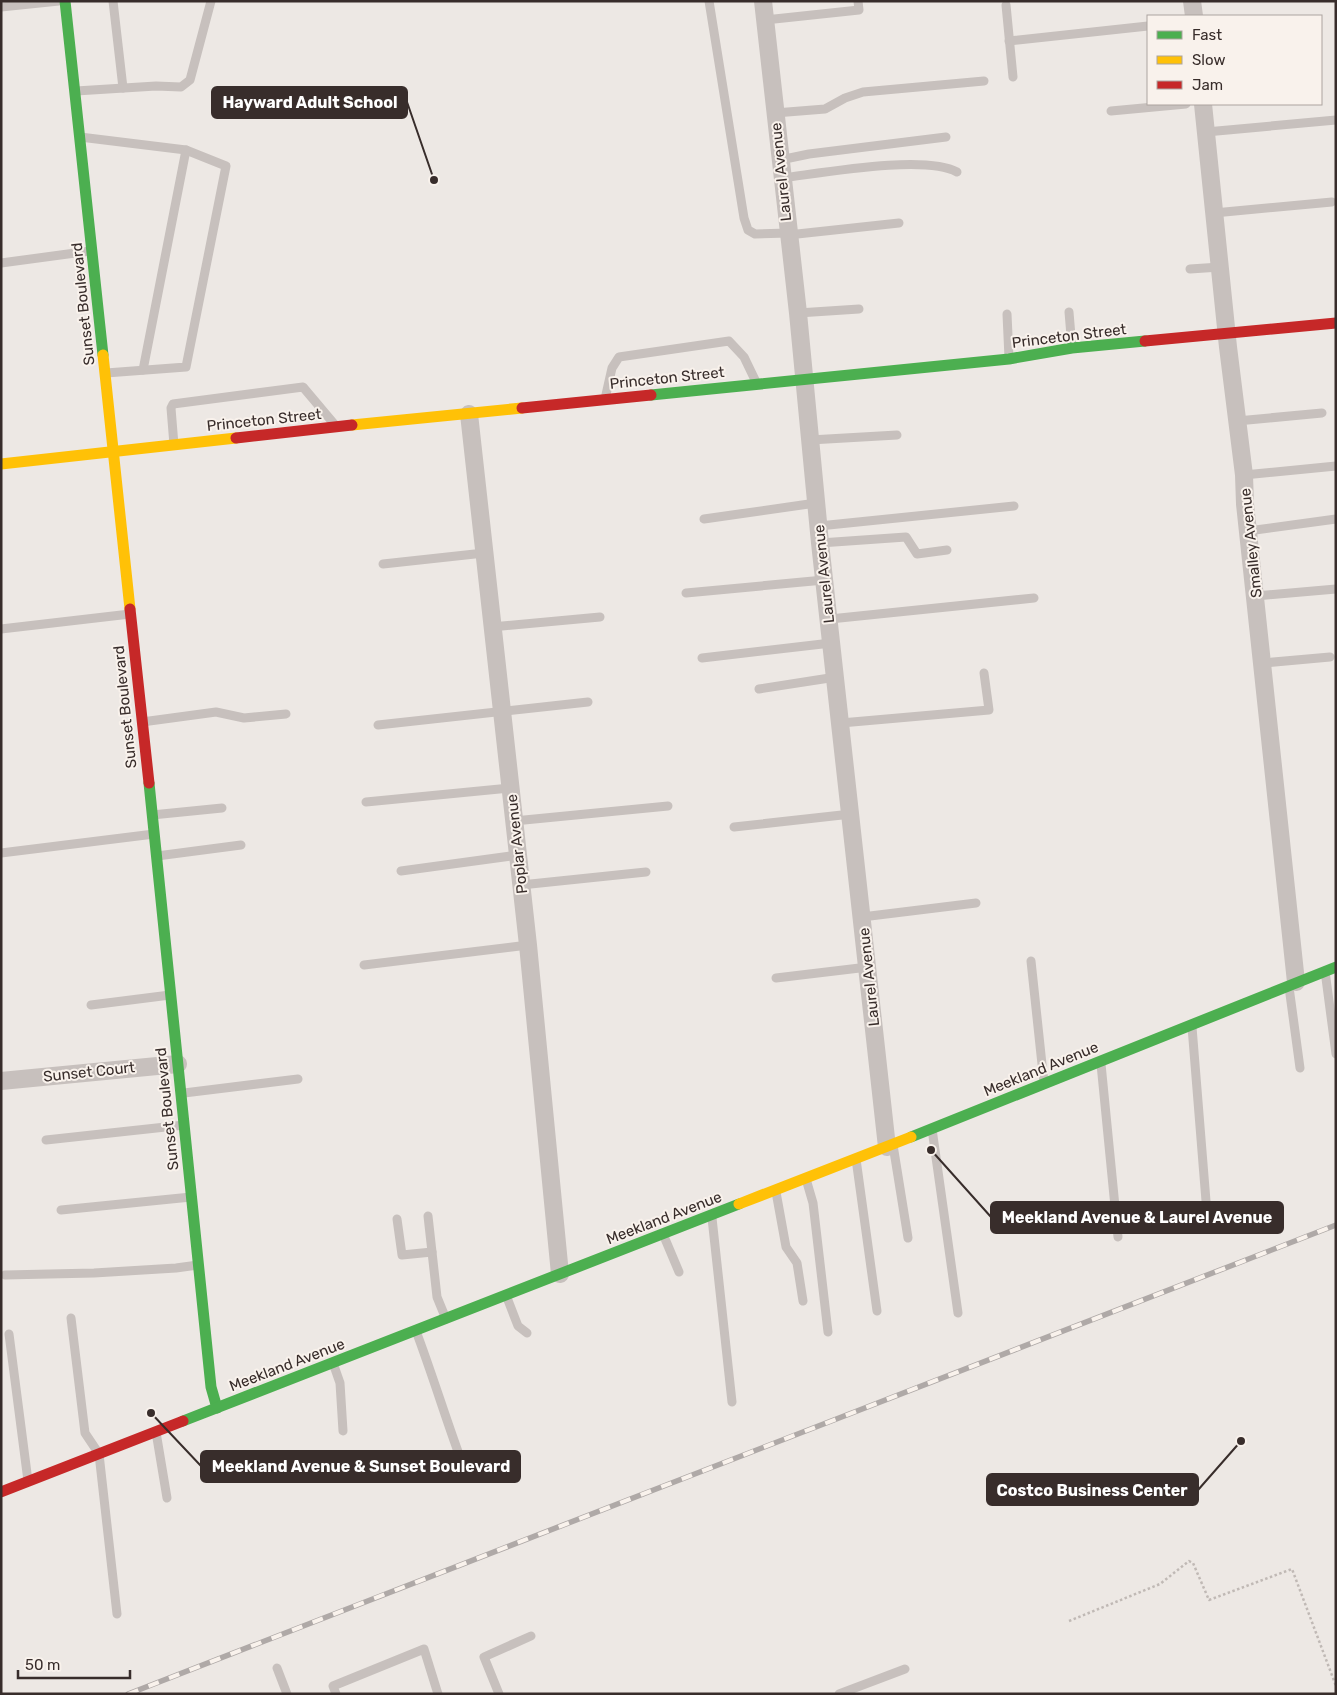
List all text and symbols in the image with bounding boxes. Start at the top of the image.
legend [1147,15,1322,105]
text: Fast [1192,26,1222,44]
text: Slow [1192,51,1225,69]
text: Jam [1192,76,1223,94]
callout: Hayward Adult School [212,87,407,118]
text: Hayward Adult School [222,93,398,112]
street label: Laurel Avenue [767,122,795,222]
street label: Sunset Boulevard [68,242,98,366]
street label: Princeton Street [1011,320,1127,352]
street label: Princeton Street [609,363,725,393]
street label: Princeton Street [206,405,322,435]
street label: Smalley Avenue [1236,487,1266,599]
street label: Laurel Avenue [810,524,838,624]
street label: Sunset Boulevard [110,645,140,769]
street label: Poplar Avenue [503,793,531,895]
street label: Laurel Avenue [855,927,883,1027]
street label: Meekland Avenue [981,1038,1101,1100]
street label: Sunset Boulevard [152,1047,182,1171]
street label: Sunset Court [42,1058,136,1086]
street label: Meekland Avenue [604,1188,724,1248]
callout: Meekland Avenue & Laurel Avenue [991,1202,1283,1233]
text: Meekland Avenue & Laurel Avenue [1002,1208,1272,1227]
street label: Meekland Avenue [227,1335,347,1395]
callout: Meekland Avenue & Sunset Boulevard [201,1451,520,1482]
text: Meekland Avenue & Sunset Boulevard [212,1457,510,1476]
callout: Costco Business Center [987,1474,1198,1505]
text: Costco Business Center [997,1481,1188,1500]
scale bar [18,1648,130,1680]
text: 50 m [25,1656,60,1674]

